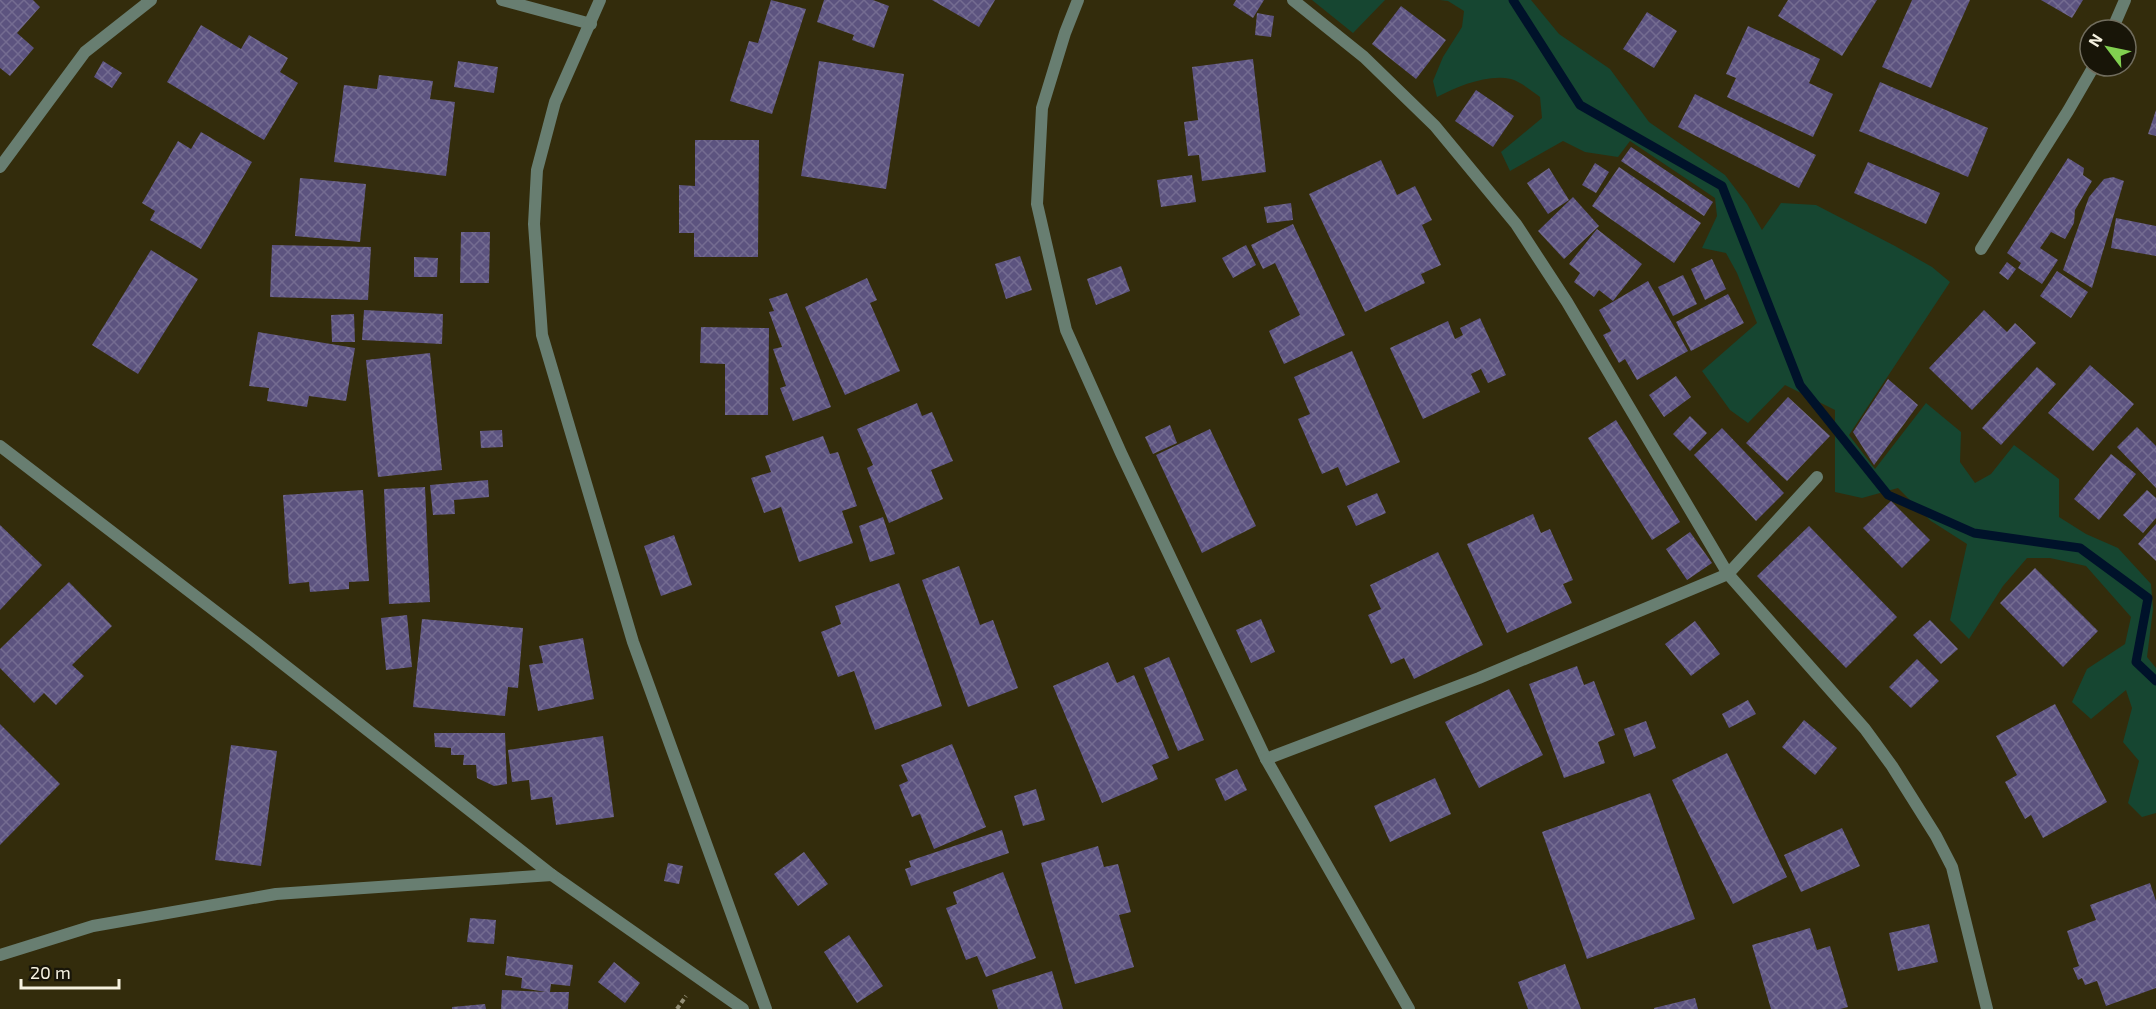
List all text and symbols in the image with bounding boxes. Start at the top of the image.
north arrow [2078,18,2138,78]
text: N [2084,30,2106,50]
scale bar [21,952,118,990]
text: 20 m [30,961,71,983]

